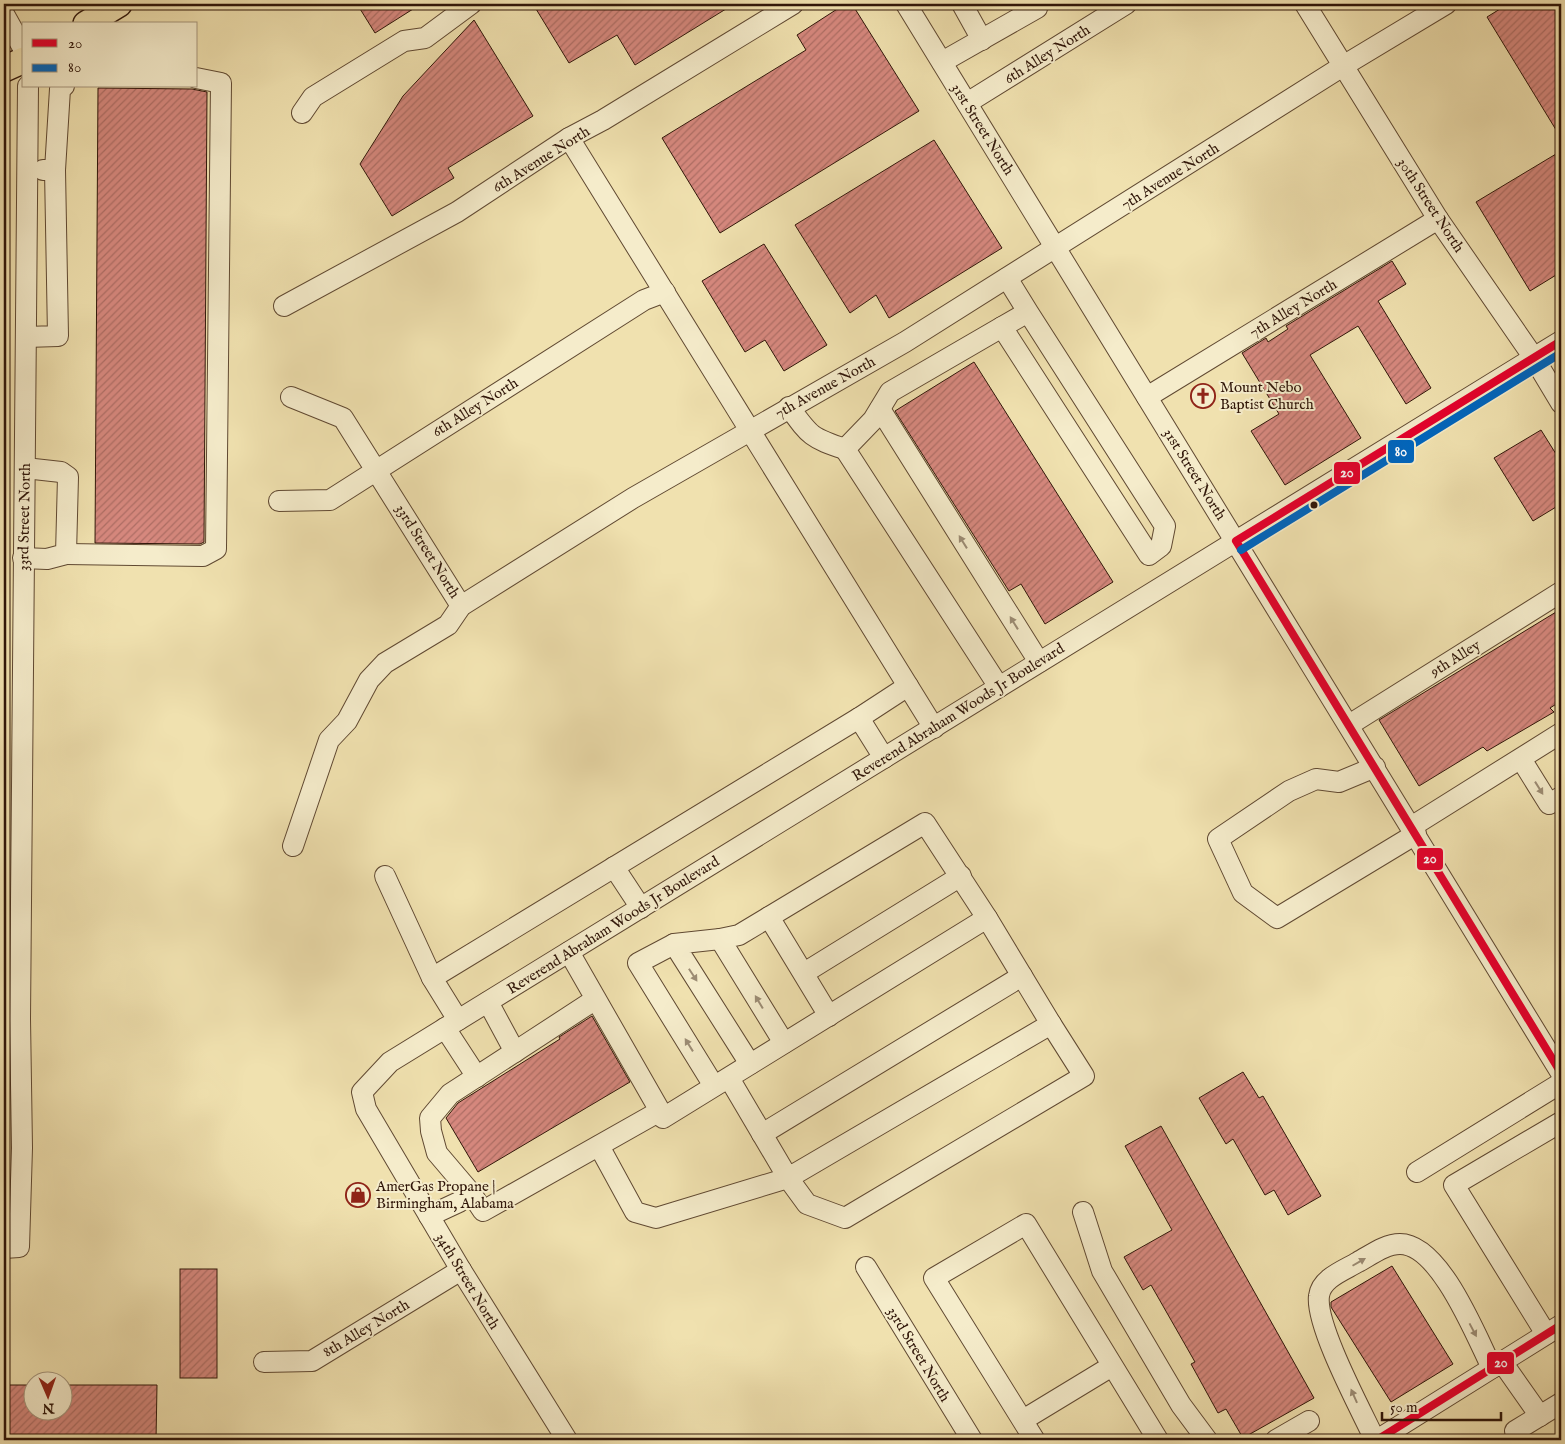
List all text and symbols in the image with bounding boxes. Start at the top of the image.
street label: 6th Alley North [1001,20,1094,88]
legend [22,22,198,88]
text: 20 [68,34,82,53]
text: 80 [68,58,81,77]
street label: 31st Street North [947,80,1018,179]
street label: 6th Avenue North [489,122,593,197]
street label: 7th Avenue North [1118,139,1223,214]
street label: 30th Street North [1393,154,1468,256]
street label: 7th Alley North [1246,275,1340,342]
street label: 7th Avenue North [772,352,879,423]
street label: 6th Alley North [429,373,522,441]
place label: Mount Nebo Baptist Church [1220,378,1314,414]
church icon: Mount Nebo Baptist Church [1190,383,1216,409]
street label: 31st Street North [1159,425,1230,524]
line badge: 80 [1387,439,1415,464]
text: 80 [1395,443,1407,461]
line badge: 20 [1333,461,1361,485]
street label: 33rd Street North [14,463,35,571]
text: 20 [1340,464,1354,482]
unlabelled marker [1309,500,1319,510]
street label: 33rd Street North [391,501,464,602]
one-way arrow [959,535,968,549]
one-way arrow [1010,616,1019,629]
street label: 9th Alley [1426,635,1484,682]
street label: Reverend Abraham Woods Jr Boulevard [849,638,1069,786]
one-way arrow [1534,781,1543,794]
line badge: 20 [1416,847,1444,871]
text: 20 [1423,850,1437,868]
street label: Reverend Abraham Woods Jr Boulevard [504,851,724,999]
one-way arrow [689,969,698,982]
one-way arrow [754,995,763,1008]
one-way arrow [684,1038,693,1052]
place label: AmerGas Propane | Birmingham, Alabama [375,1177,514,1213]
shop icon: AmerGas Propane | Birmingham, Alabama [345,1182,371,1208]
street label: 34th Street North [431,1230,504,1333]
one-way arrow [1353,1257,1366,1266]
street label: 8th Alley North [320,1295,413,1362]
street label: 33rd Street North [883,1303,954,1405]
one-way arrow [1469,1323,1477,1338]
line badge: 20 [1486,1351,1515,1375]
text: 20 [1494,1354,1508,1372]
north arrow [22,1372,72,1422]
one-way arrow [1350,1389,1358,1403]
scale bar [1382,1389,1501,1421]
text: 50 m [1390,1398,1418,1417]
text: N [42,1399,56,1417]

